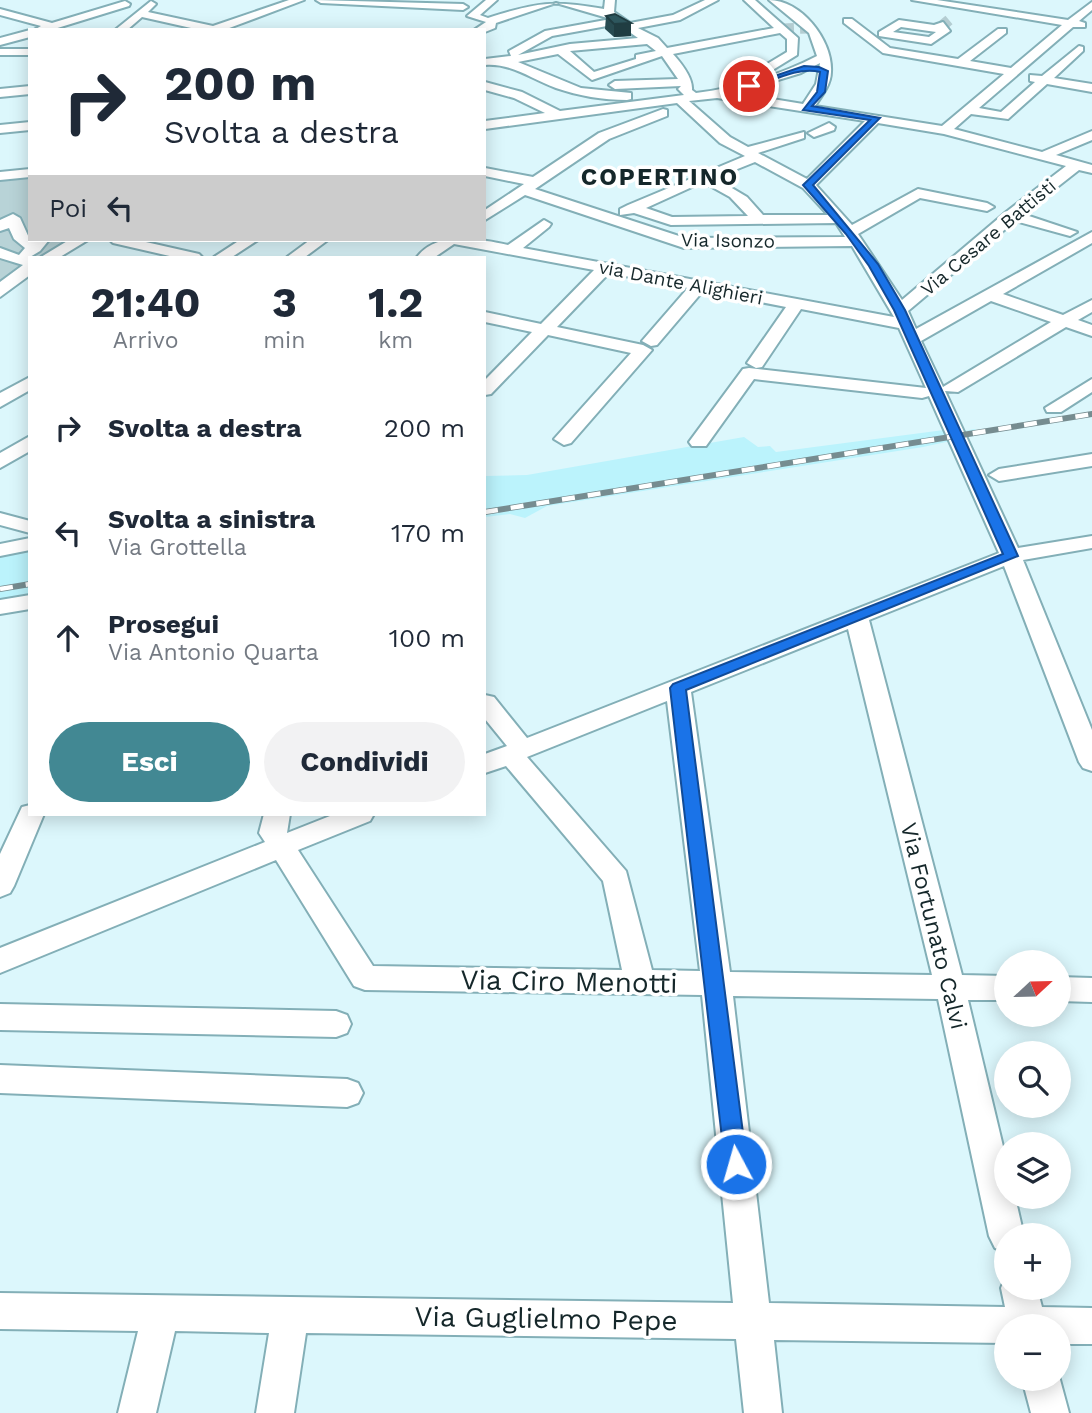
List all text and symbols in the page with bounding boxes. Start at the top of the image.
text: 200 m [164,54,316,112]
icon: right [49,56,140,147]
pin [719,56,779,116]
icon: arrive [730,67,768,105]
text: Svolta a destra [164,113,399,151]
district label: COPERTINO [581,163,739,191]
street label: Via Cesare Battisti [916,174,1061,301]
icon: left [101,189,139,227]
text: Poi [49,193,87,223]
street label: Via Isonzo [681,228,775,253]
street label: via Dante Alighieri [597,255,765,310]
text: 21:40 [91,278,201,327]
text: 3 [272,278,297,327]
text: 1.2 [368,278,423,327]
text: Arrivo [113,327,179,354]
text: min [263,327,305,354]
text: km [378,327,413,354]
icon: right [49,409,87,447]
text: Svolta a destra [108,413,301,443]
text: 200 m [384,413,465,443]
text: Svolta a sinistra [108,504,315,534]
icon: left [49,514,87,552]
text: 170 m [391,518,465,548]
text: Via Grottella [108,534,247,561]
text: Prosegui [108,609,219,639]
icon: ahead [49,619,87,657]
text: 100 m [389,623,465,653]
text: Via Antonio Quarta [108,639,319,666]
button: Esci [49,722,250,802]
button: Condividi [264,722,465,802]
street label: Via Fortunato Calvi [895,820,972,1032]
north arrow [994,950,1071,1027]
map controls [994,950,1071,1391]
street label: Via Ciro Menotti [460,963,678,1000]
button: search [994,1041,1071,1118]
position arrow [699,1127,773,1201]
button: layers [994,1132,1071,1209]
button: + [994,1223,1071,1300]
street label: Via Guglielmo Pepe [414,1300,678,1337]
button: − [994,1314,1071,1391]

